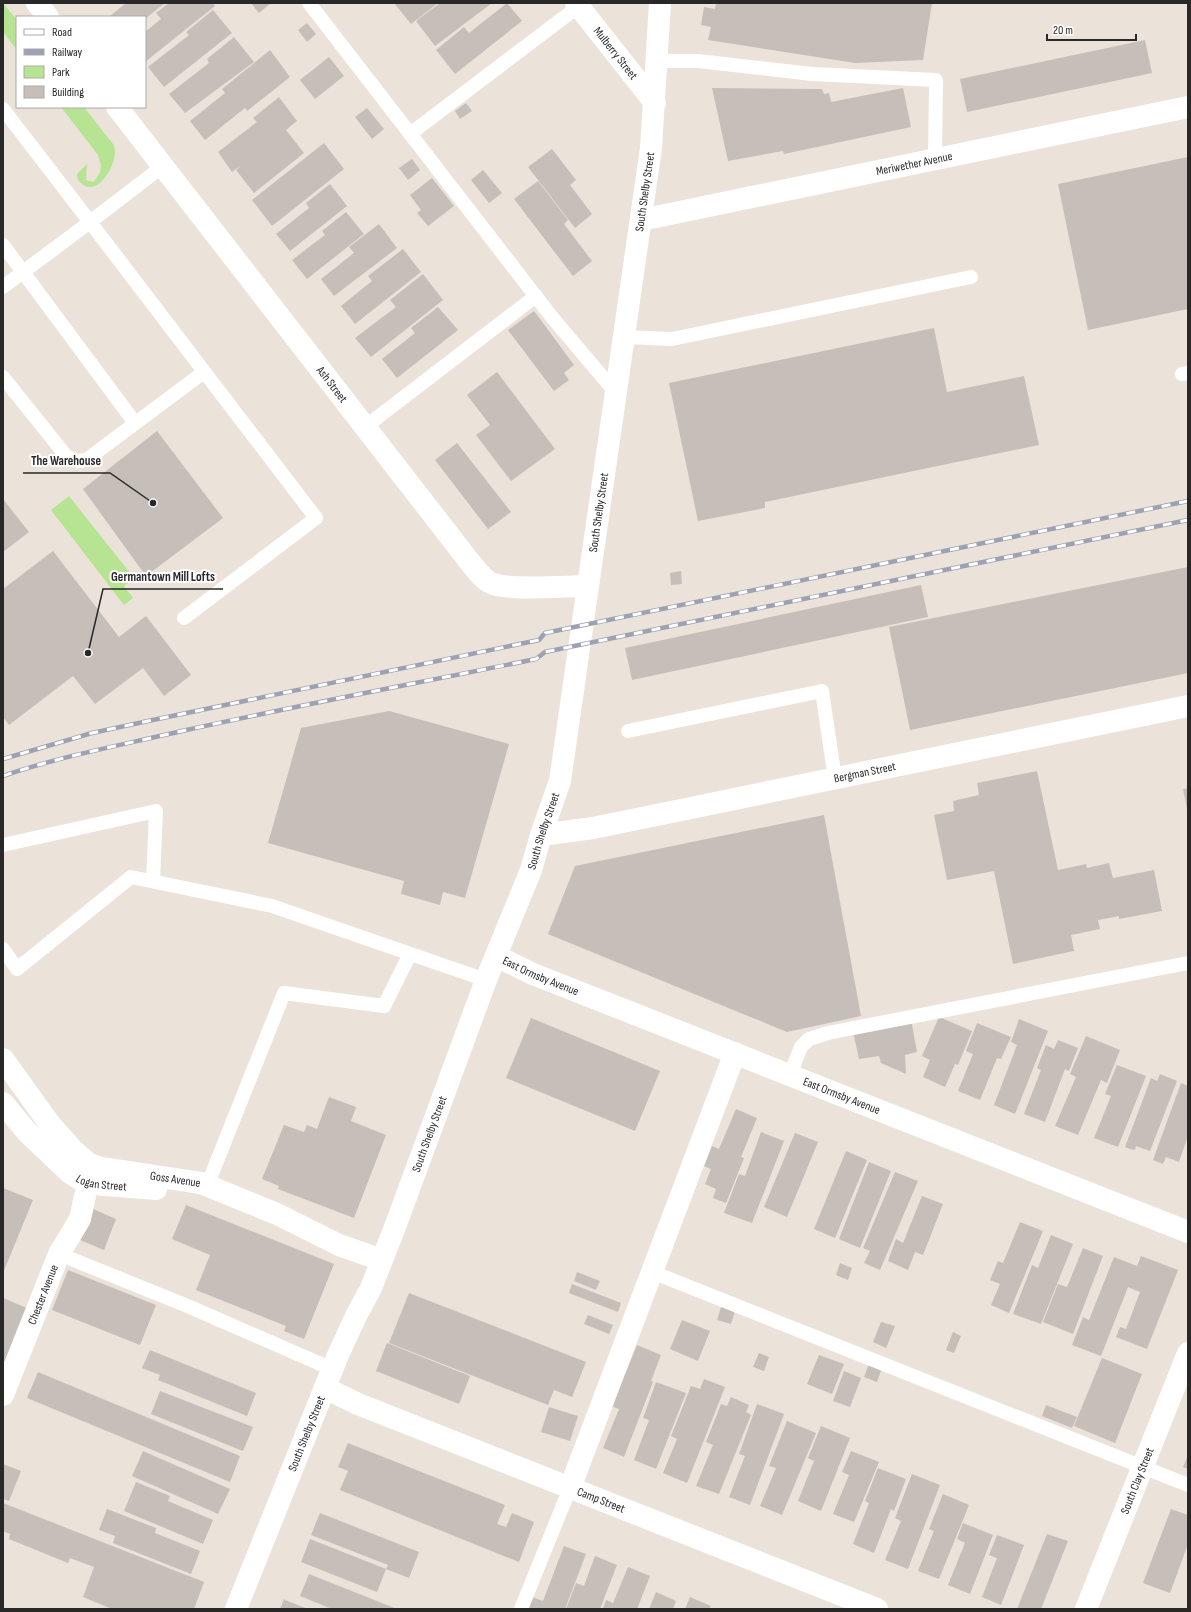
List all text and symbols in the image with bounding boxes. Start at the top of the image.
legend [16,16,146,108]
scale bar [1047,16,1136,42]
text: 20 m [1053,23,1073,38]
street label: Mulberry Street [590,24,641,83]
text: Road [52,25,72,40]
text: Railway [52,45,83,60]
text: Park [52,65,70,80]
text: Building [52,85,84,100]
street label: Meriwether Avenue [875,148,954,179]
street label: South Shelby Street [632,151,658,232]
street label: Ash Street [313,362,351,406]
callout: The Warehouse [23,448,110,473]
text: The Warehouse [31,453,101,469]
street label: South Shelby Street [585,471,612,553]
callout: Germantown Mill Lofts [103,564,223,589]
text: Germantown Mill Lofts [111,569,215,585]
street label: Bergman Street [833,759,897,786]
street label: South Shelby Street [524,790,563,871]
street label: East Ormsby Avenue [500,953,581,999]
street label: East Ormsby Avenue [801,1074,883,1118]
street label: South Shelby Street [408,1094,450,1174]
street label: Goss Avenue [149,1168,202,1190]
street label: Logan Street [73,1171,128,1194]
street label: Chester Avenue [24,1262,62,1327]
street label: South Shelby Street [285,1393,328,1474]
street label: South Clay Street [1117,1445,1157,1516]
street label: Camp Street [575,1484,627,1516]

